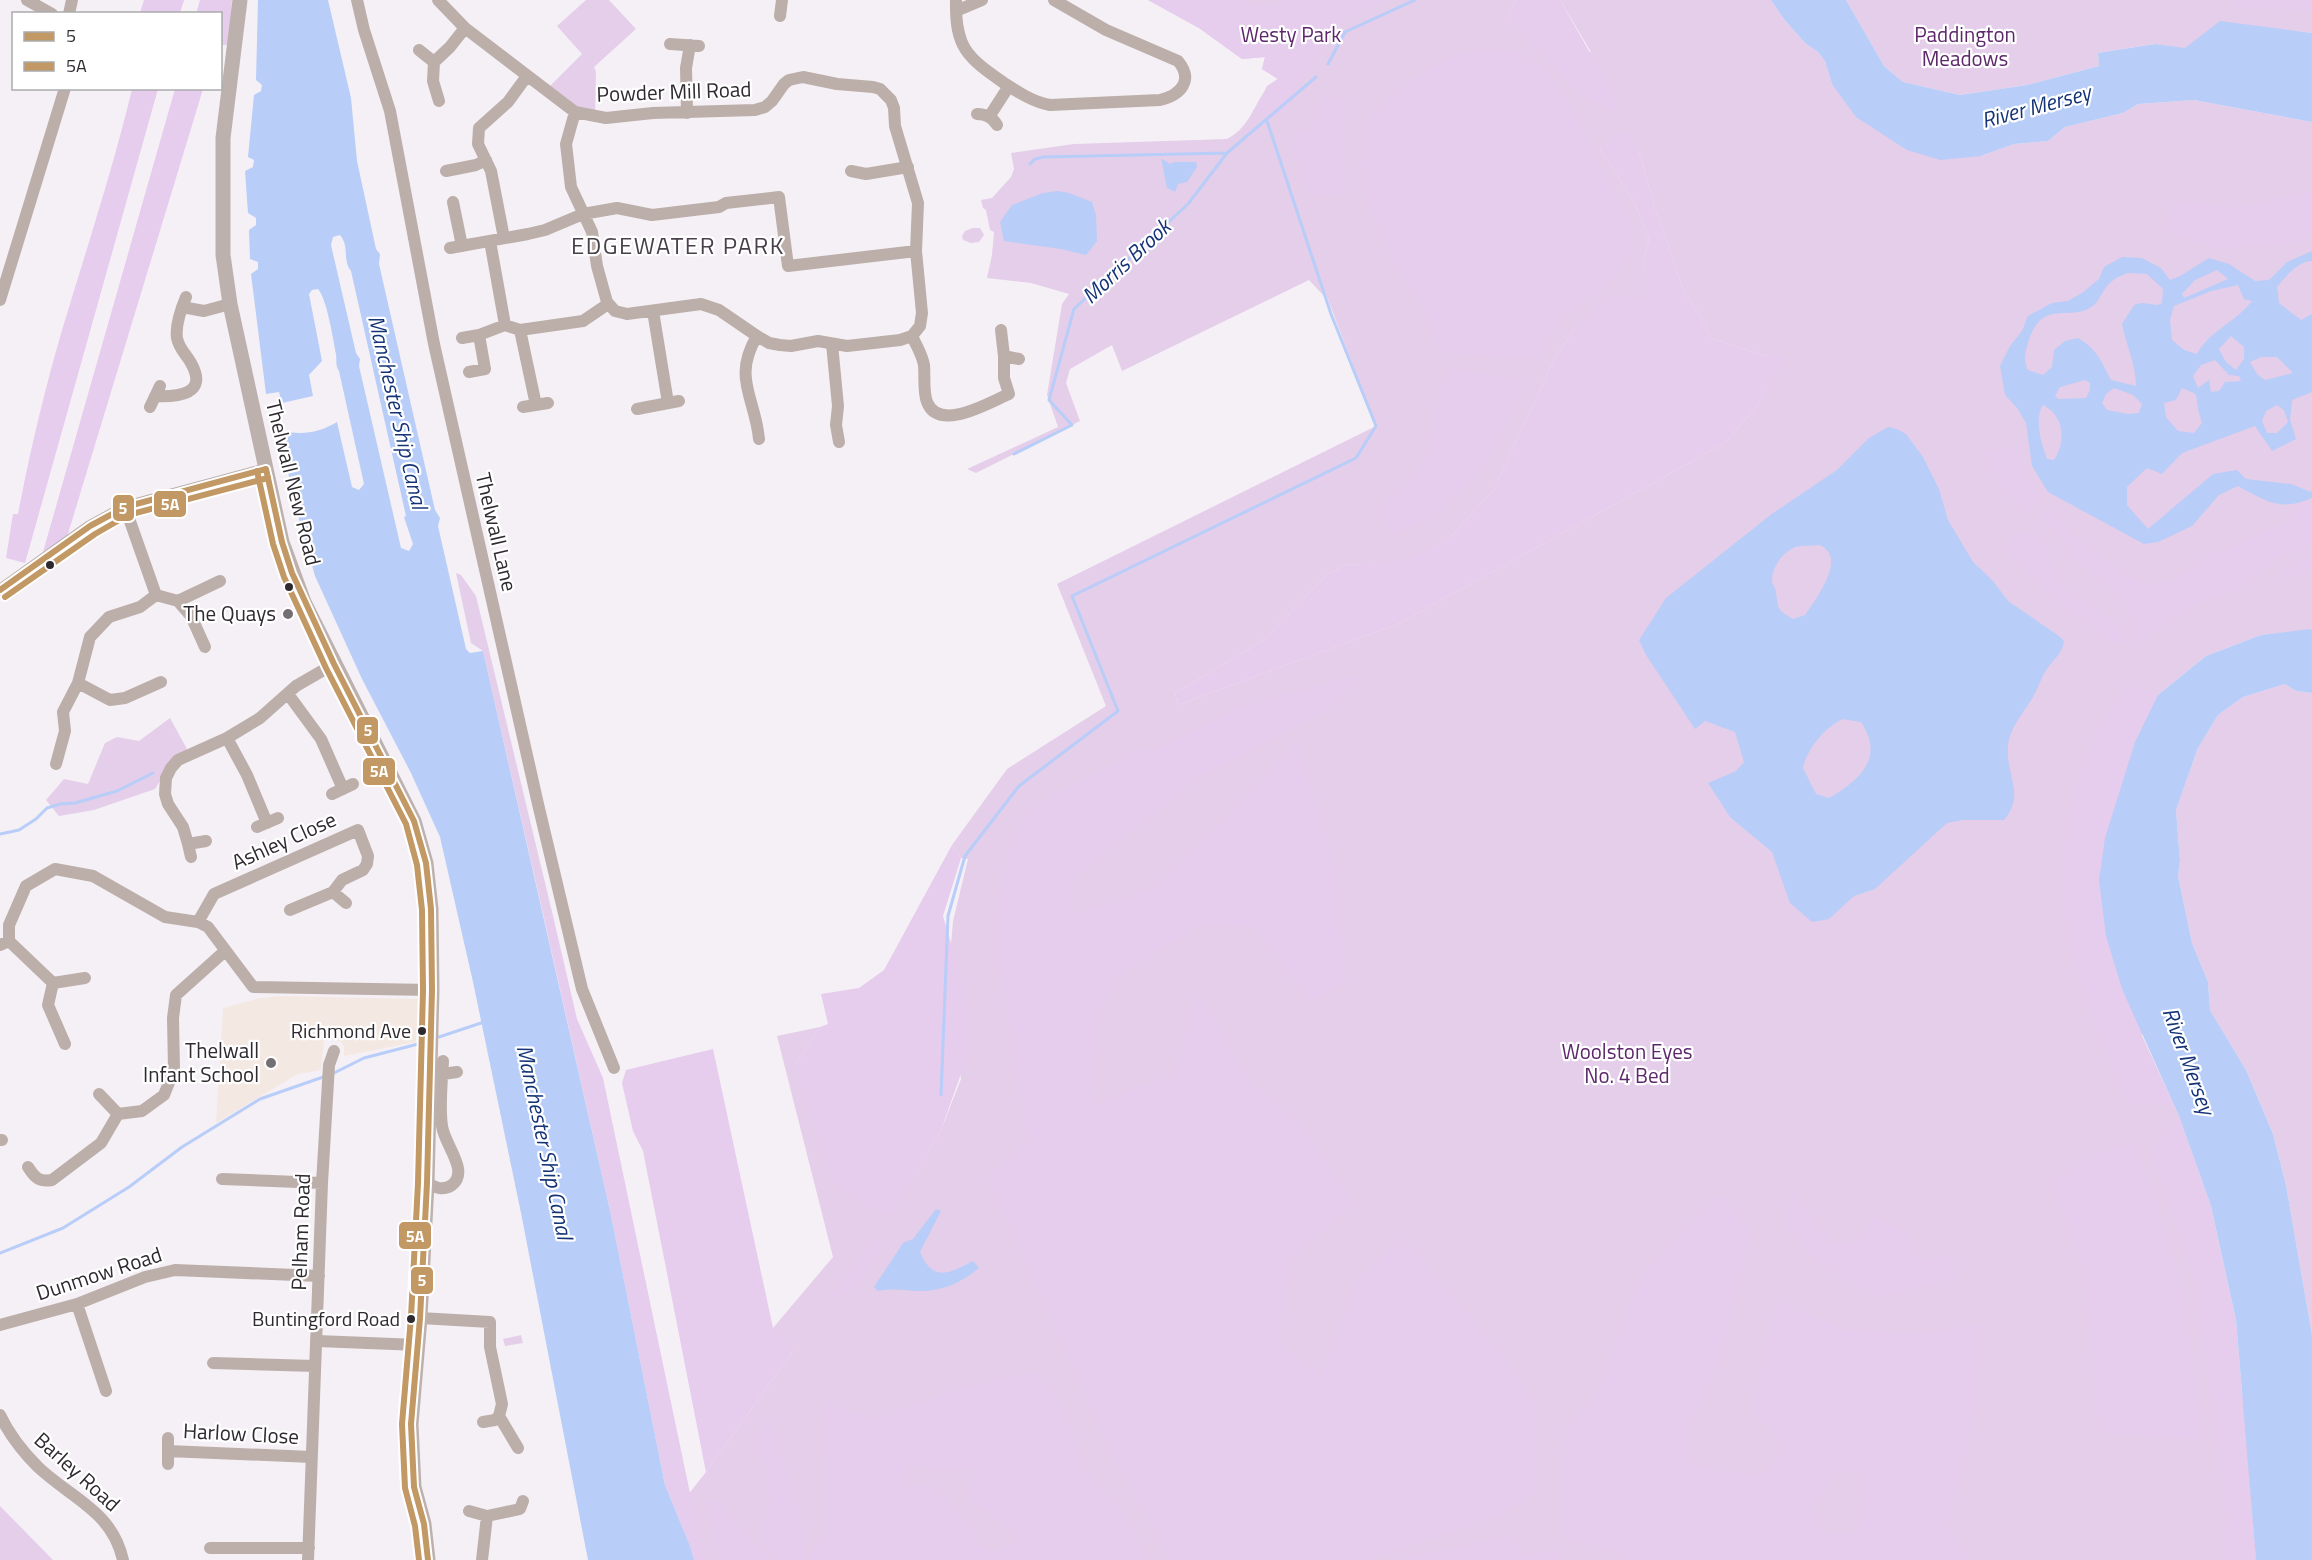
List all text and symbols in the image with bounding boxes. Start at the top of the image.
legend [12,12,222,90]
park label: Westy Park [1241,18,1341,50]
park label: Paddington Meadows [1914,18,2016,74]
text: 5 [66,22,76,49]
text: 5A [66,52,87,79]
street label: Powder Mill Road [596,72,752,110]
water label: River Mersey [1977,74,2097,137]
water label: Morris Brook [1074,209,1180,311]
district label: EDGEWATER PARK [571,227,785,263]
water label: Manchester Ship Canal [359,312,437,515]
street label: Thelwall New Road [258,397,330,569]
street label: Thelwall Lane [468,469,526,594]
line badge: 5A [153,490,187,518]
text: 5A [161,492,180,516]
line badge: 5 [112,494,135,522]
text: 5 [119,496,128,520]
unlabelled marker [44,559,56,571]
unlabelled marker [283,581,295,593]
place label: The Quays [183,597,276,629]
marker: The Quays [281,607,295,621]
line badge: 5 [356,716,379,745]
text: 5 [364,718,373,742]
line badge: 5A [362,757,396,786]
text: 5A [370,759,389,783]
street label: Ashley Close [226,803,341,877]
water label: River Mersey [2154,1002,2225,1122]
place label: Richmond Ave [291,1015,411,1046]
marker: Richmond Ave [416,1025,428,1037]
place label: Thelwall Infant School [143,1034,259,1090]
park label: Woolston Eyes No. 4 Bed [1561,1035,1693,1091]
water label: Manchester Ship Canal [508,1041,583,1245]
marker: Thelwall Infant School [264,1056,278,1070]
street label: Pelham Road [282,1173,318,1291]
line badge: 5A [398,1221,432,1250]
text: 5A [406,1224,425,1248]
street label: Dunmow Road [32,1238,166,1308]
line badge: 5 [410,1266,434,1295]
text: 5 [418,1268,427,1292]
place label: Buntingford Road [252,1303,400,1334]
marker: Buntingford Road [405,1313,417,1325]
street label: Harlow Close [182,1414,300,1452]
street label: Barley Road [27,1424,128,1519]

